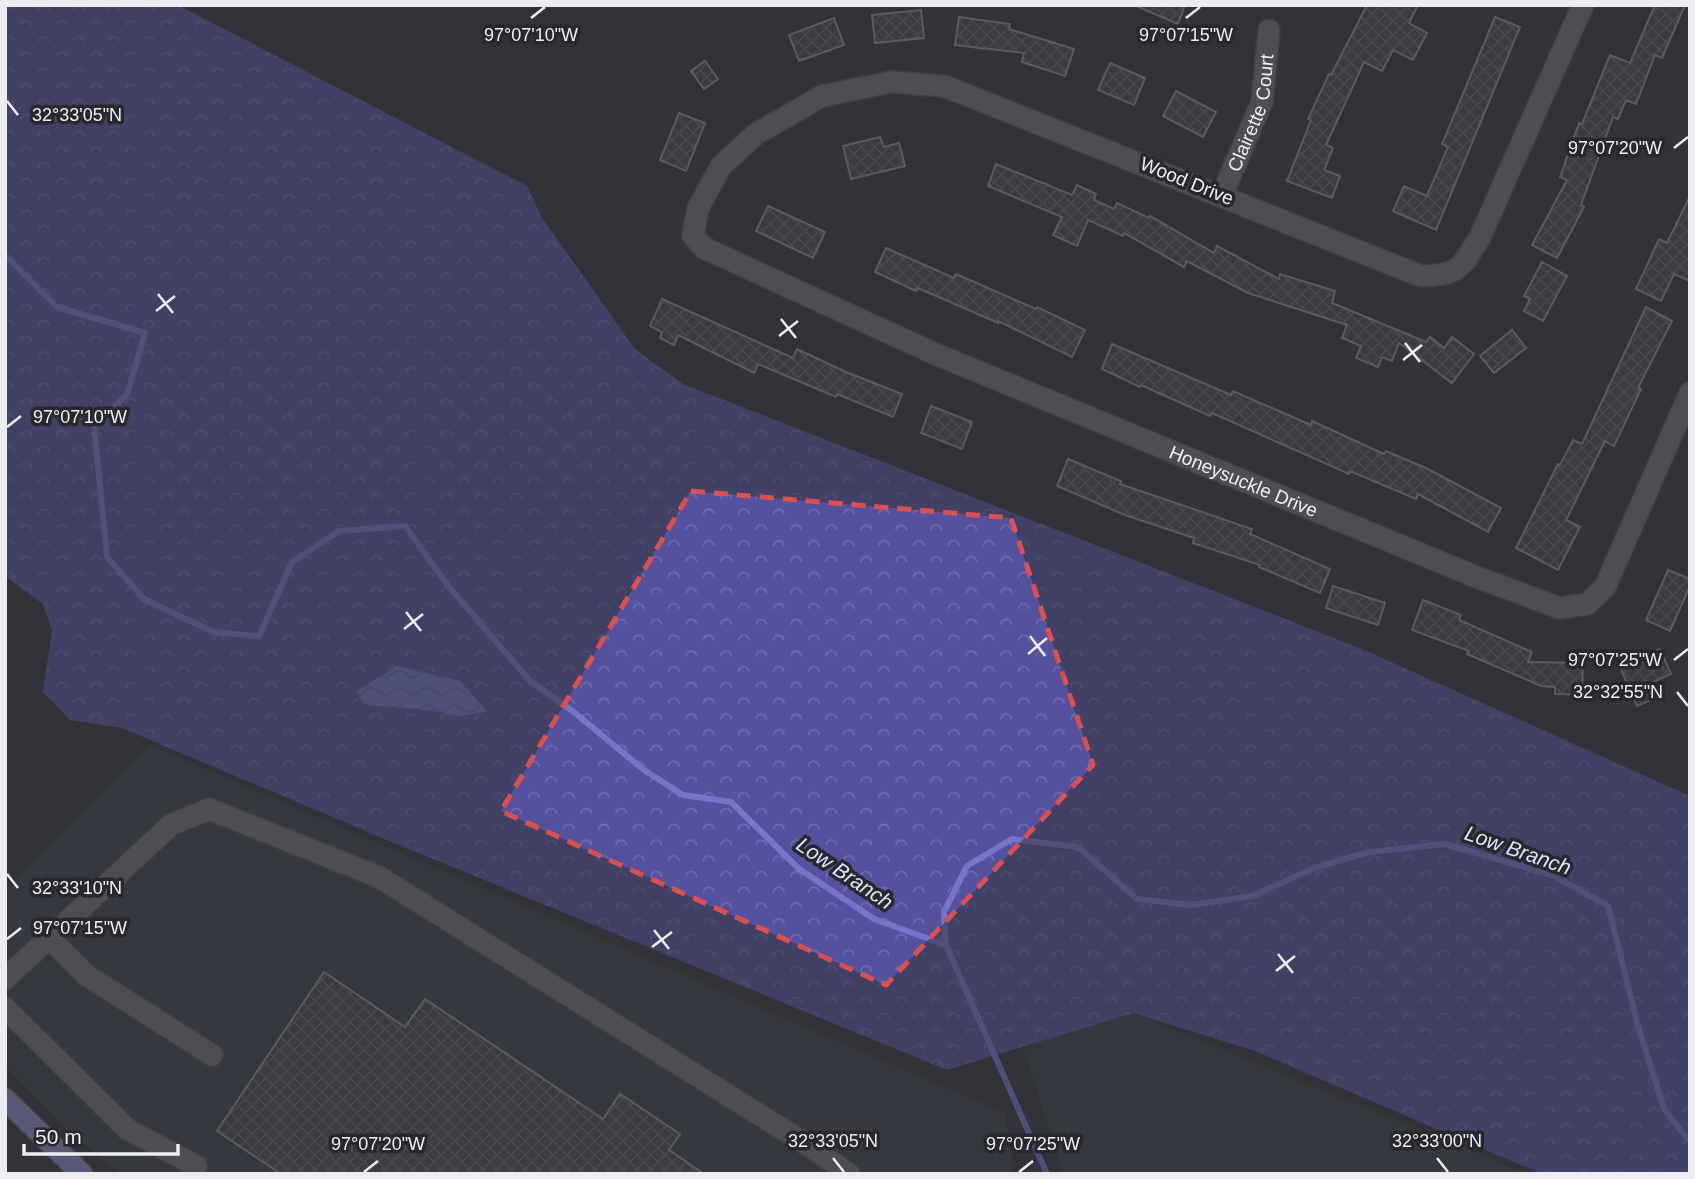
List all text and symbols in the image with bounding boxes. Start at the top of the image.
text: 97°07'10"W [484,25,578,45]
text: 97°07'15"W [1139,25,1233,45]
street label: Clairette Court [1223,52,1277,175]
text: 32°33'05"N [32,105,122,125]
text: 97°07'20"W [1568,138,1662,158]
street label: Wood Drive [1137,153,1237,209]
text: 97°07'10"W [33,407,127,427]
street label: Honeysuckle Drive [1166,441,1321,521]
text: 97°07'25"W [1568,650,1662,670]
text: 32°32'55"N [1573,682,1663,702]
water label: Low Branch [1462,821,1574,879]
water label: Low Branch [793,832,897,914]
text: 32°33'10"N [32,878,122,898]
text: 97°07'15"W [33,918,127,938]
scale bar [24,1112,178,1156]
text: 50 m [35,1125,82,1148]
text: 32°33'05"N [788,1131,878,1151]
text: 32°33'00"N [1392,1131,1482,1151]
text: 97°07'20"W [331,1134,425,1154]
text: 97°07'25"W [986,1134,1080,1154]

